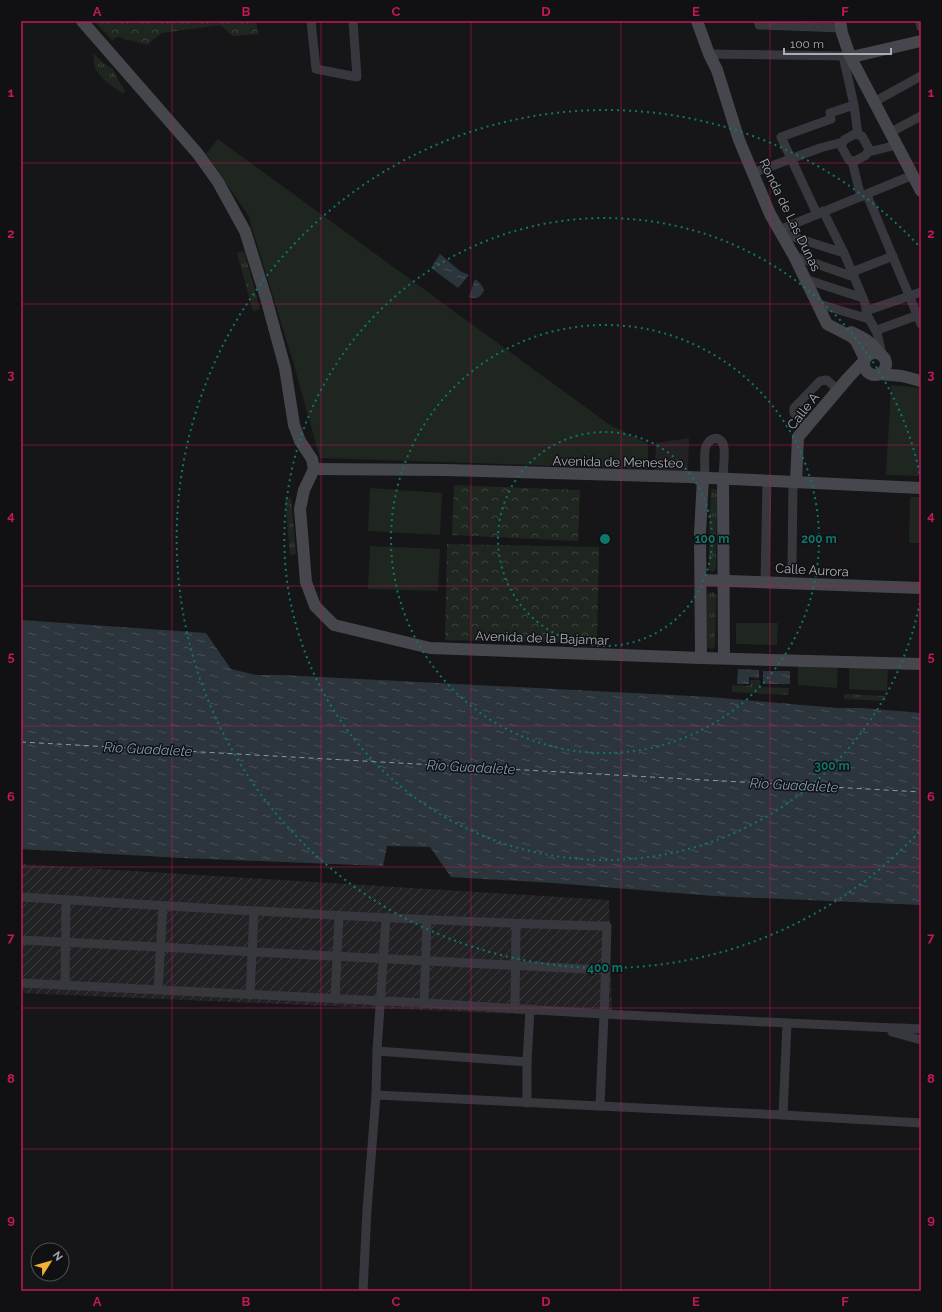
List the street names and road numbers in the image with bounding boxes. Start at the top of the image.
street label: Ronda de Las Dunas [756,156,824,274]
street label: Calle A [784,390,822,432]
street label: Avenida de Menesteo [553,453,684,471]
street label: Calle Aurora [775,561,849,579]
street label: Avenida de la Bajamar [475,628,610,648]

